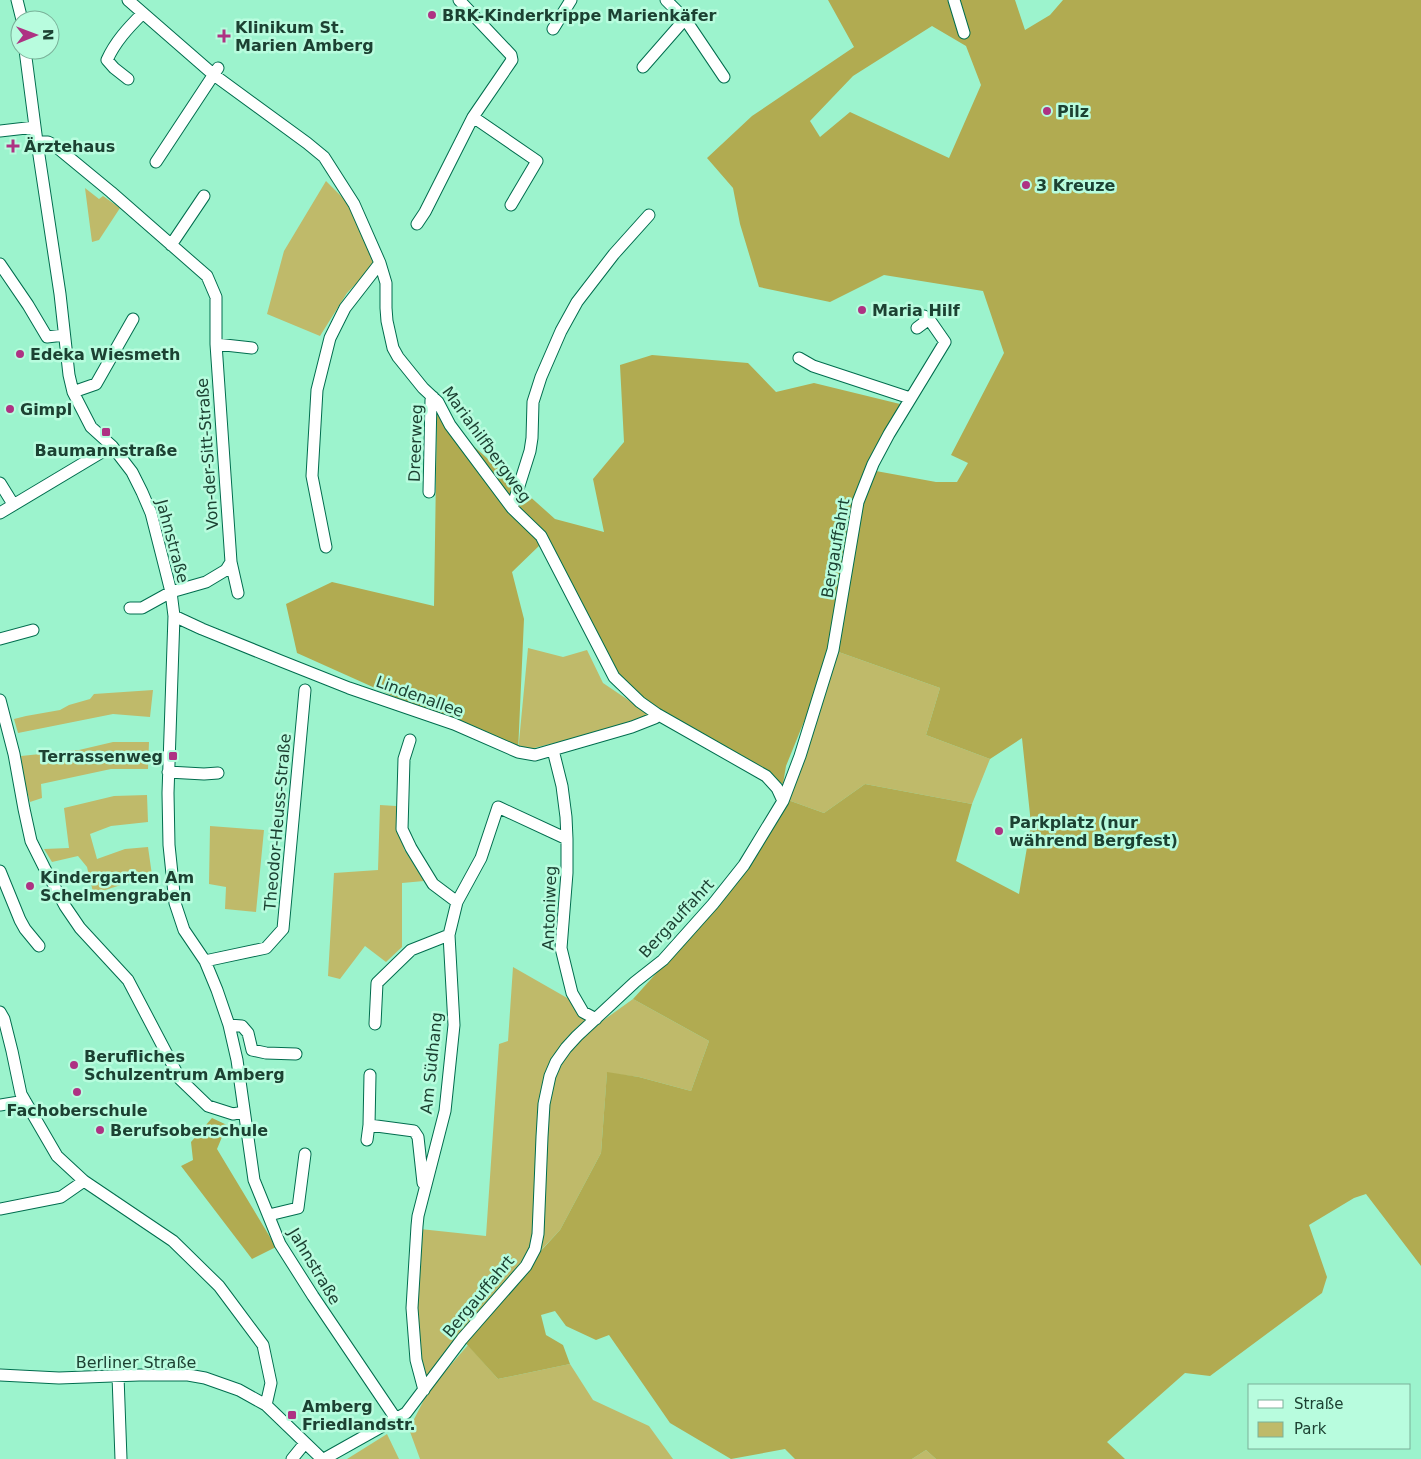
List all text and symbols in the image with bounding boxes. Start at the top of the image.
place label: BRK-Kinderkrippe Marienkäfer [442,6,717,25]
marker: BRK-Kinderkrippe Marienkäfer [426,9,438,21]
north arrow [10,10,60,60]
place label: Klinikum St. Marien Amberg [235,18,374,55]
text: N [40,29,56,41]
marker: Klinikum St. Marien Amberg [217,29,231,43]
place label: Pilz [1057,102,1089,121]
marker: Pilz [1041,105,1053,117]
place label: Ärztehaus [24,137,115,156]
marker: Ärztehaus [6,139,20,153]
place label: 3 Kreuze [1036,176,1116,195]
marker: 3 Kreuze [1020,179,1032,191]
place label: Maria Hilf [872,301,961,320]
marker: Maria Hilf [856,304,868,316]
place label: Edeka Wiesmeth [30,345,180,364]
marker: Edeka Wiesmeth [14,348,26,360]
street label: Von-der-Sitt-Straße [193,377,222,531]
street label: Mariahilfbergweg [438,383,535,506]
place label: Gimpl [20,400,72,419]
marker: Gimpl [4,403,16,415]
street label: Dreerweg [405,404,426,482]
marker: Baumannstraße [100,426,112,438]
place label: Baumannstraße [35,441,178,460]
street label: Jahnstraße [152,496,193,585]
street label: Bergauffahrt [817,497,854,599]
street label: Lindenallee [373,672,466,721]
street label: Theodor-Heuss-Straße [260,733,295,913]
place label: Terrassenweg [38,747,163,766]
marker: Terrassenweg [167,750,179,762]
place label: Parkplatz (nur während Bergfest) [1009,813,1178,850]
marker: Parkplatz (nur während Bergfest) [993,825,1005,837]
street label: Antoniweg [539,865,560,951]
place label: Kindergarten Am Schelmengraben [40,868,194,905]
street label: Bergauffahrt [635,875,718,962]
marker: Kindergarten Am Schelmengraben [24,880,36,892]
street label: Am Südhang [417,1011,446,1115]
place label: Berufliches Schulzentrum Amberg [84,1047,285,1084]
marker: Berufliches Schulzentrum Amberg [68,1059,80,1071]
marker: Fachoberschule [71,1086,83,1098]
place label: Fachoberschule [7,1101,148,1120]
place label: Berufsoberschule [110,1121,268,1140]
marker: Berufsoberschule [94,1124,106,1136]
street label: Jahnstraße [284,1224,345,1308]
street label: Bergauffahrt [439,1252,518,1341]
street label: Berliner Straße [76,1353,196,1372]
legend [1248,1384,1411,1449]
text: Straße [1294,1395,1343,1413]
place label: Amberg Friedlandstr. [302,1397,416,1434]
marker: Amberg Friedlandstr. [286,1409,298,1421]
text: Park [1294,1420,1327,1438]

